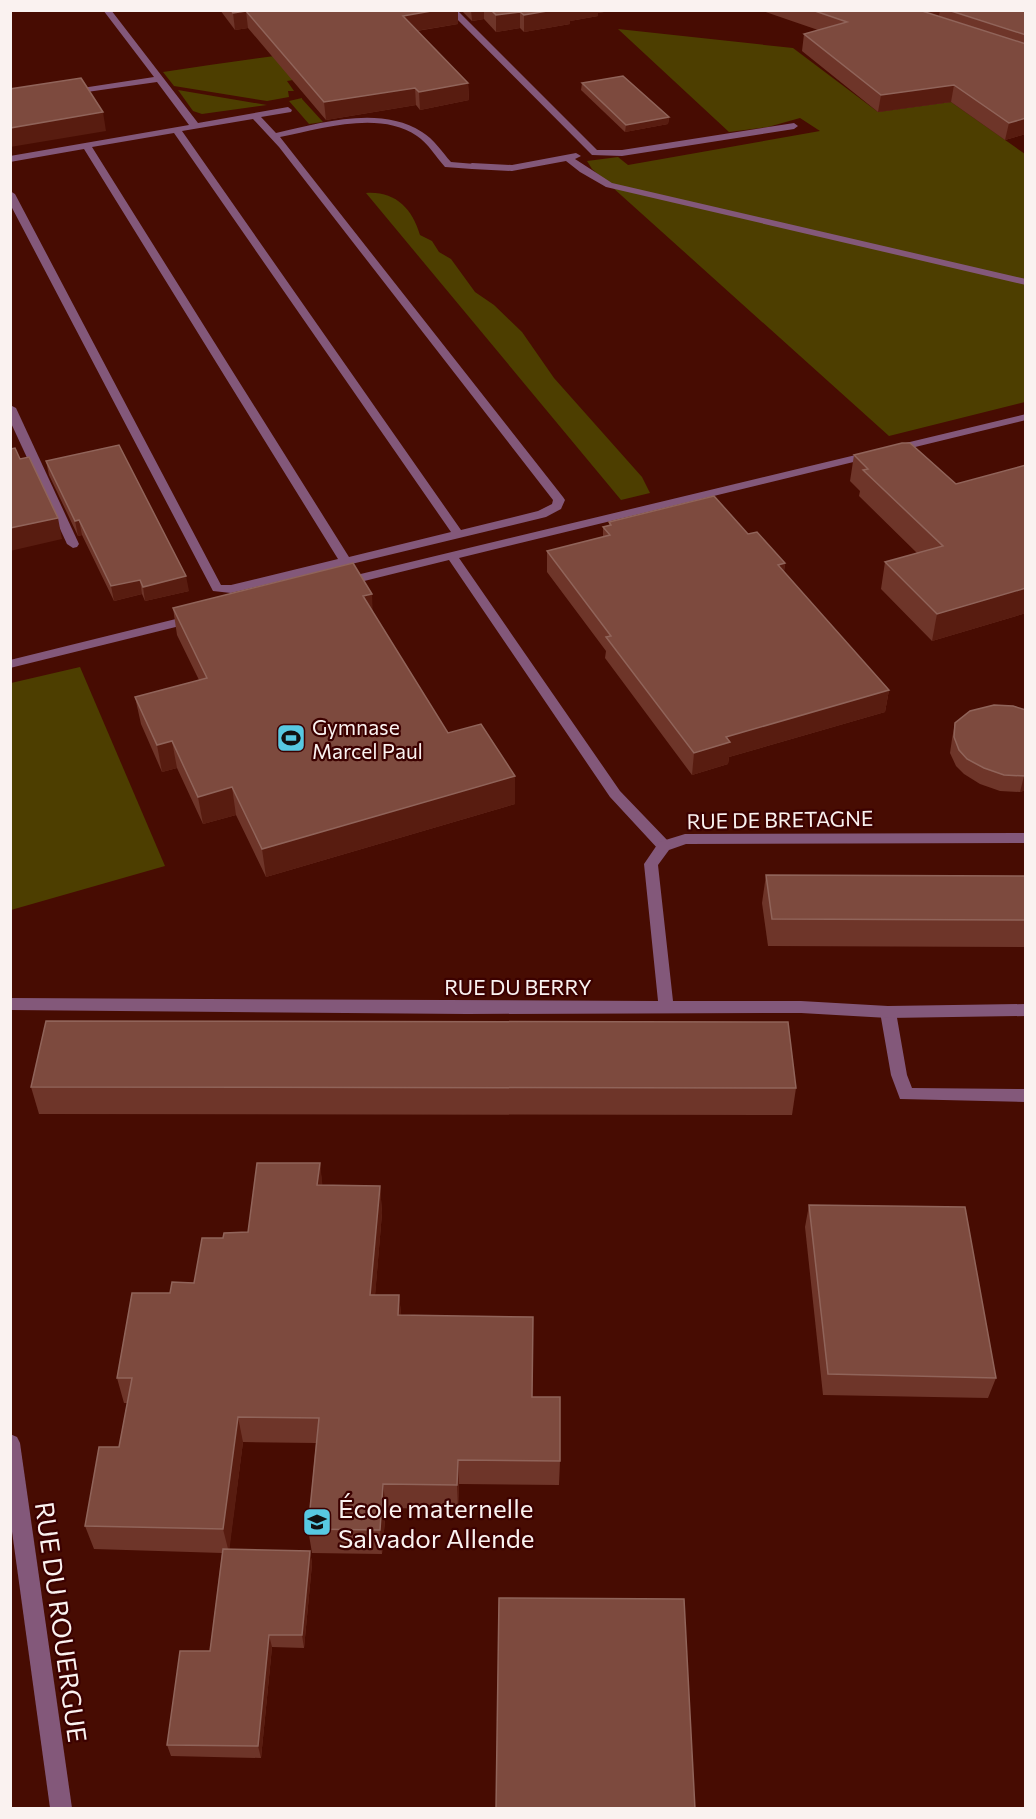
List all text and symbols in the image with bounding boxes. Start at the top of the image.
place label: Gymnase Marcel Paul [312,714,423,763]
sports icon: Gymnase Marcel Paul [275,722,307,754]
street label: RUE DE BRETAGNE [686,805,874,833]
street label: RUE DU BERRY [444,974,592,999]
place label: École maternelle Salvador Allende [338,1492,535,1553]
street label: RUE DU ROUERGUE [30,1500,94,1744]
school or university icon: École maternelle Salvador Allende [301,1506,333,1538]

